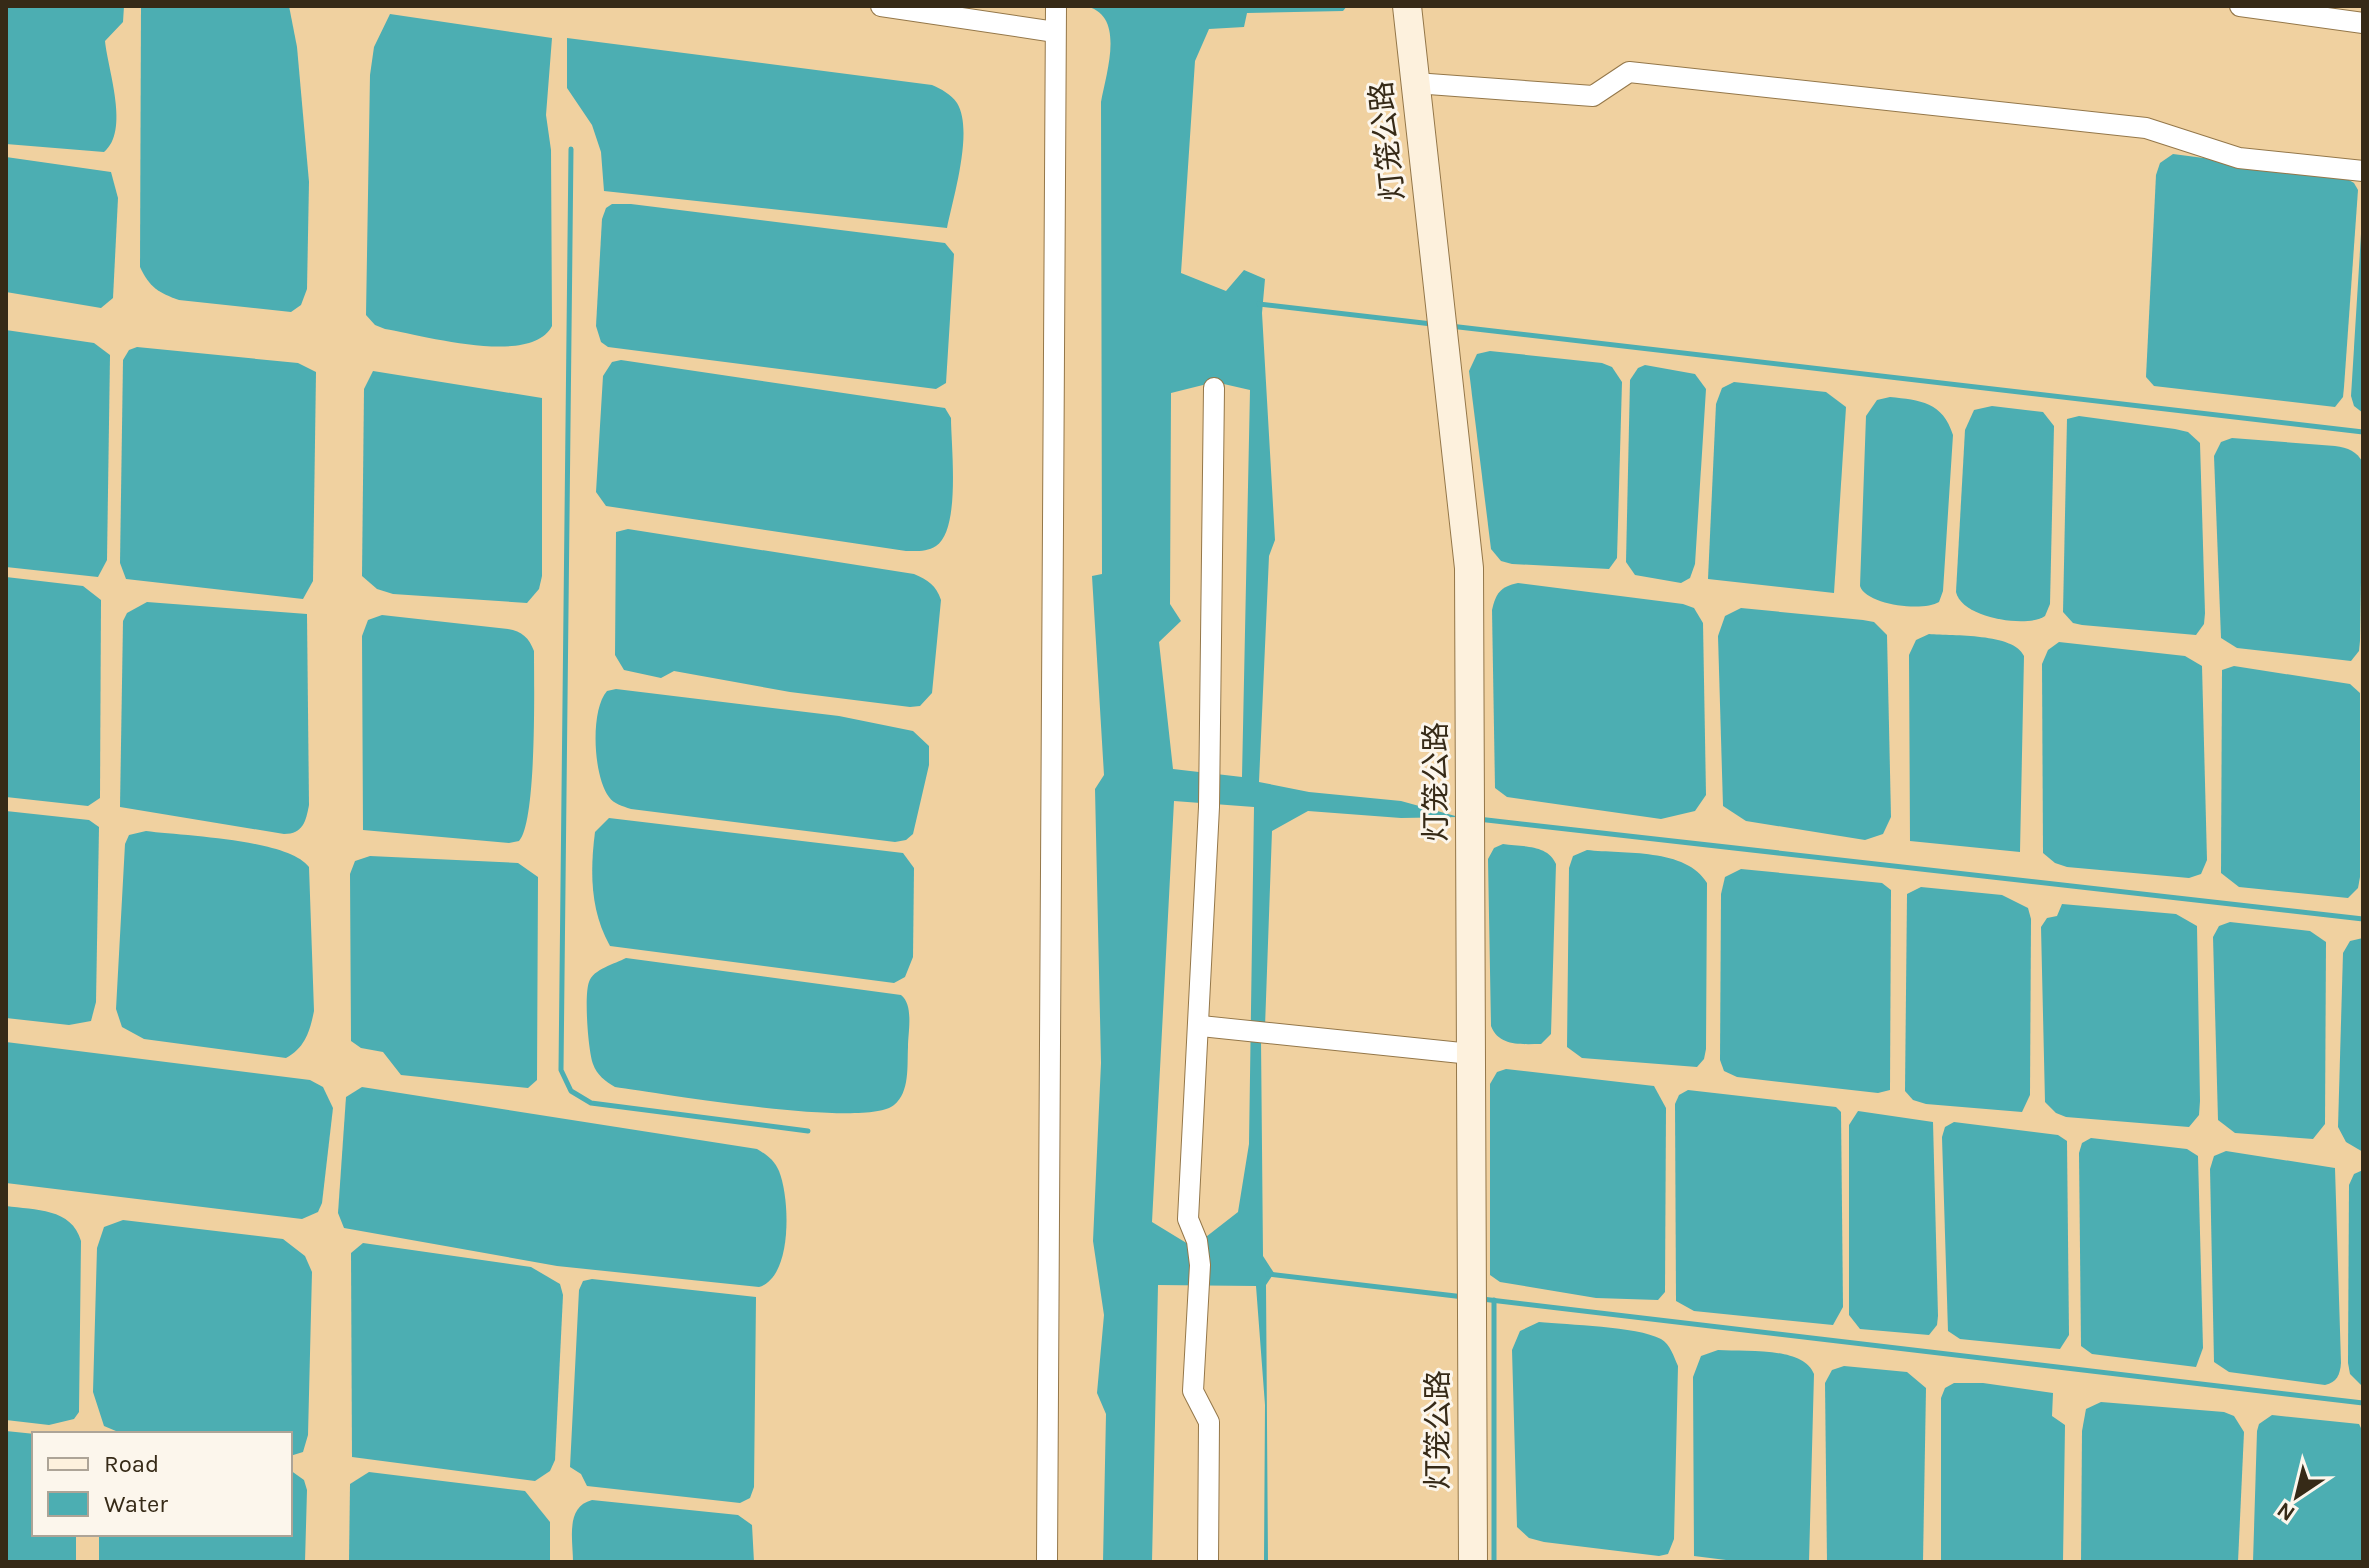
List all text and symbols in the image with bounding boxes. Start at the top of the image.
street label: 灯笼公路 [1363,79,1411,203]
street label: 灯笼公路 [1418,722,1454,842]
street label: 灯笼公路 [1420,1370,1456,1490]
legend [32,1432,292,1536]
text: Road [104,1450,159,1478]
north arrow [2257,1456,2337,1536]
text: Water [104,1490,168,1518]
text: N [2272,1496,2300,1527]

